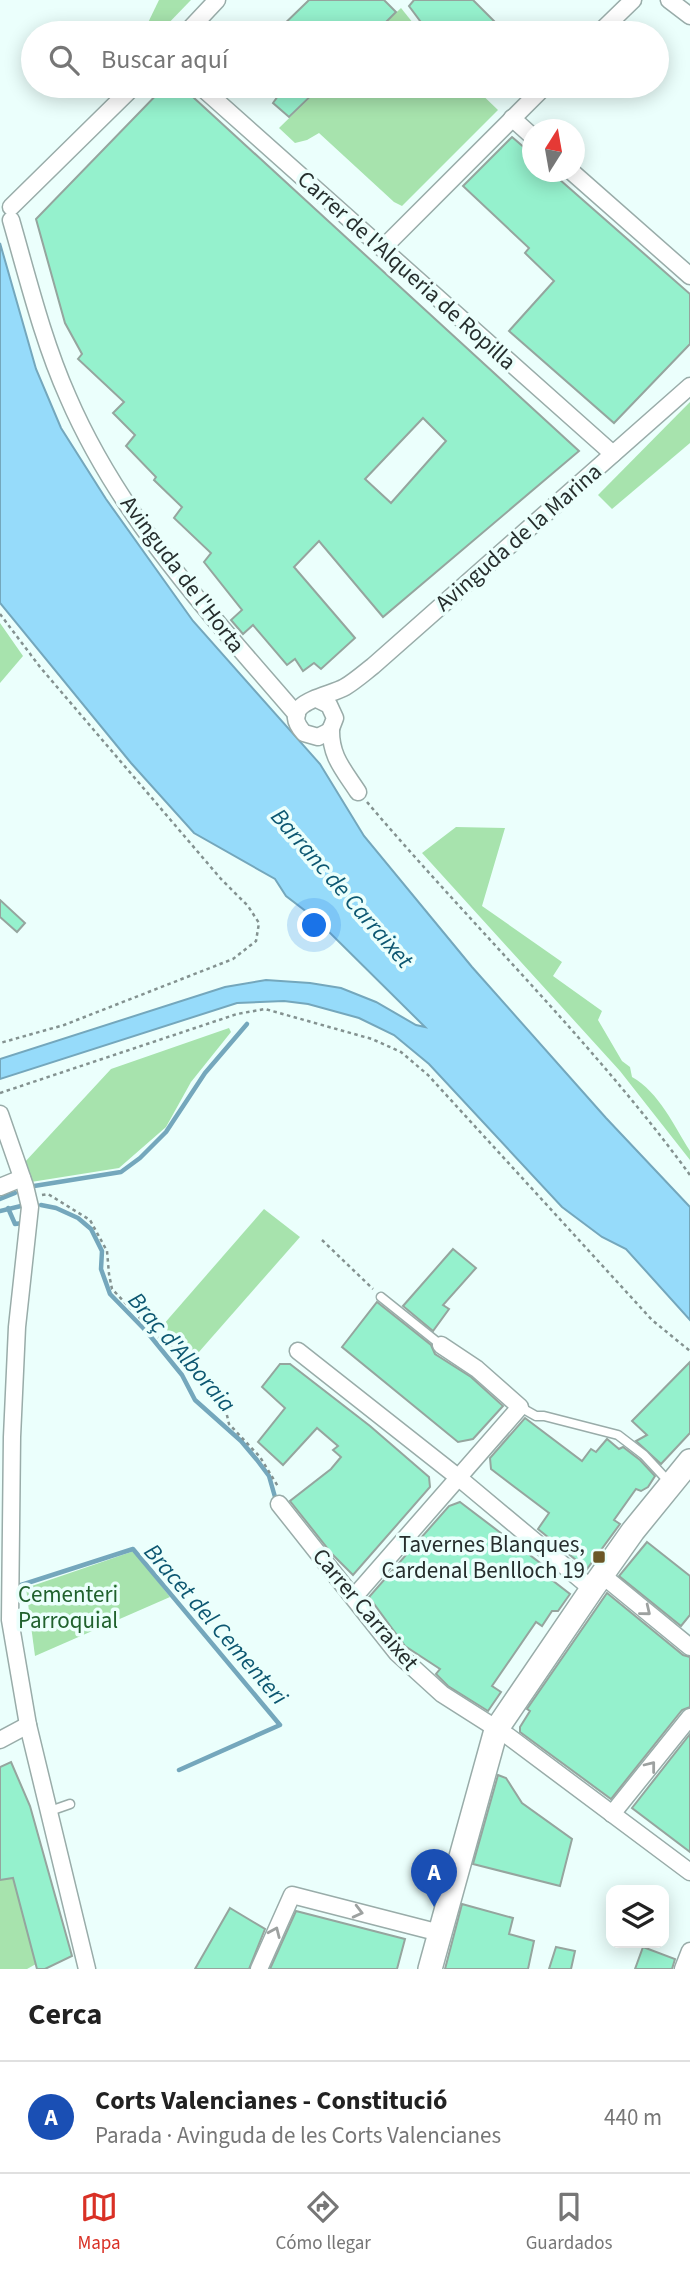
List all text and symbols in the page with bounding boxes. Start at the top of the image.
search box [21,21,669,98]
icon: search [45,41,83,79]
text: Buscar aquí [101,41,228,78]
north arrow [522,119,585,182]
street label: Carrer de l'Alqueria de Ropilla [290,163,523,378]
street label: Avinguda de la Marina [428,456,609,619]
street label: Avinguda de l'Horta [113,489,253,660]
water label: Barranc de Carraixet [262,801,422,977]
your location [297,908,331,942]
water label: Braç d'Alboraia [119,1284,244,1420]
place label: Tavernes Blanques, Cardenal Benlloch 19 [382,1528,585,1587]
water label: Bracet del Cementeri [135,1536,296,1713]
street label: Carrer Carraixet [305,1541,427,1678]
marker: Tavernes Blanques, Cardenal Benlloch 19 [591,1549,607,1565]
park label: Cementeri Parroquial [18,1578,118,1637]
one-way arrow [638,1603,650,1616]
one-way arrow [643,1761,656,1773]
pin: A [411,1849,457,1907]
map controls [606,1885,669,1948]
button: layers [606,1885,669,1948]
one-way arrow [352,1904,364,1918]
one-way arrow [267,1927,281,1939]
text: Cerca [28,1993,102,2036]
text: Corts Valencianes - Constitució [95,2082,447,2119]
text: A [44,2101,58,2134]
text: 440 m [604,2101,662,2134]
text: Parada · Avinguda de les Corts Valencianes [95,2119,501,2152]
tab: Mapa [77,2188,121,2257]
tab: Cómo llegar [275,2188,371,2257]
tab: Guardados [526,2188,613,2257]

